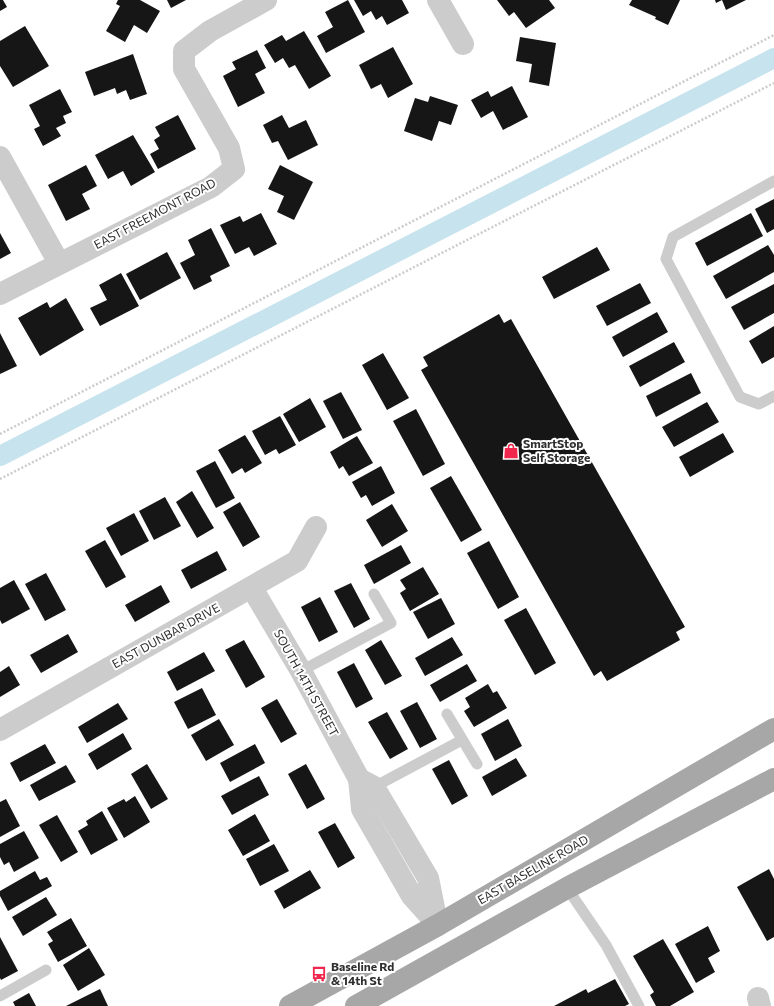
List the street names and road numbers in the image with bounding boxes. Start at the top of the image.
street label: EAST FREEMONT ROAD [91,175,218,251]
street label: EAST DUNBAR DRIVE [109,600,222,671]
street label: SOUTH 14TH STREET [272,627,342,739]
street label: EAST BASELINE ROAD [475,832,590,907]

